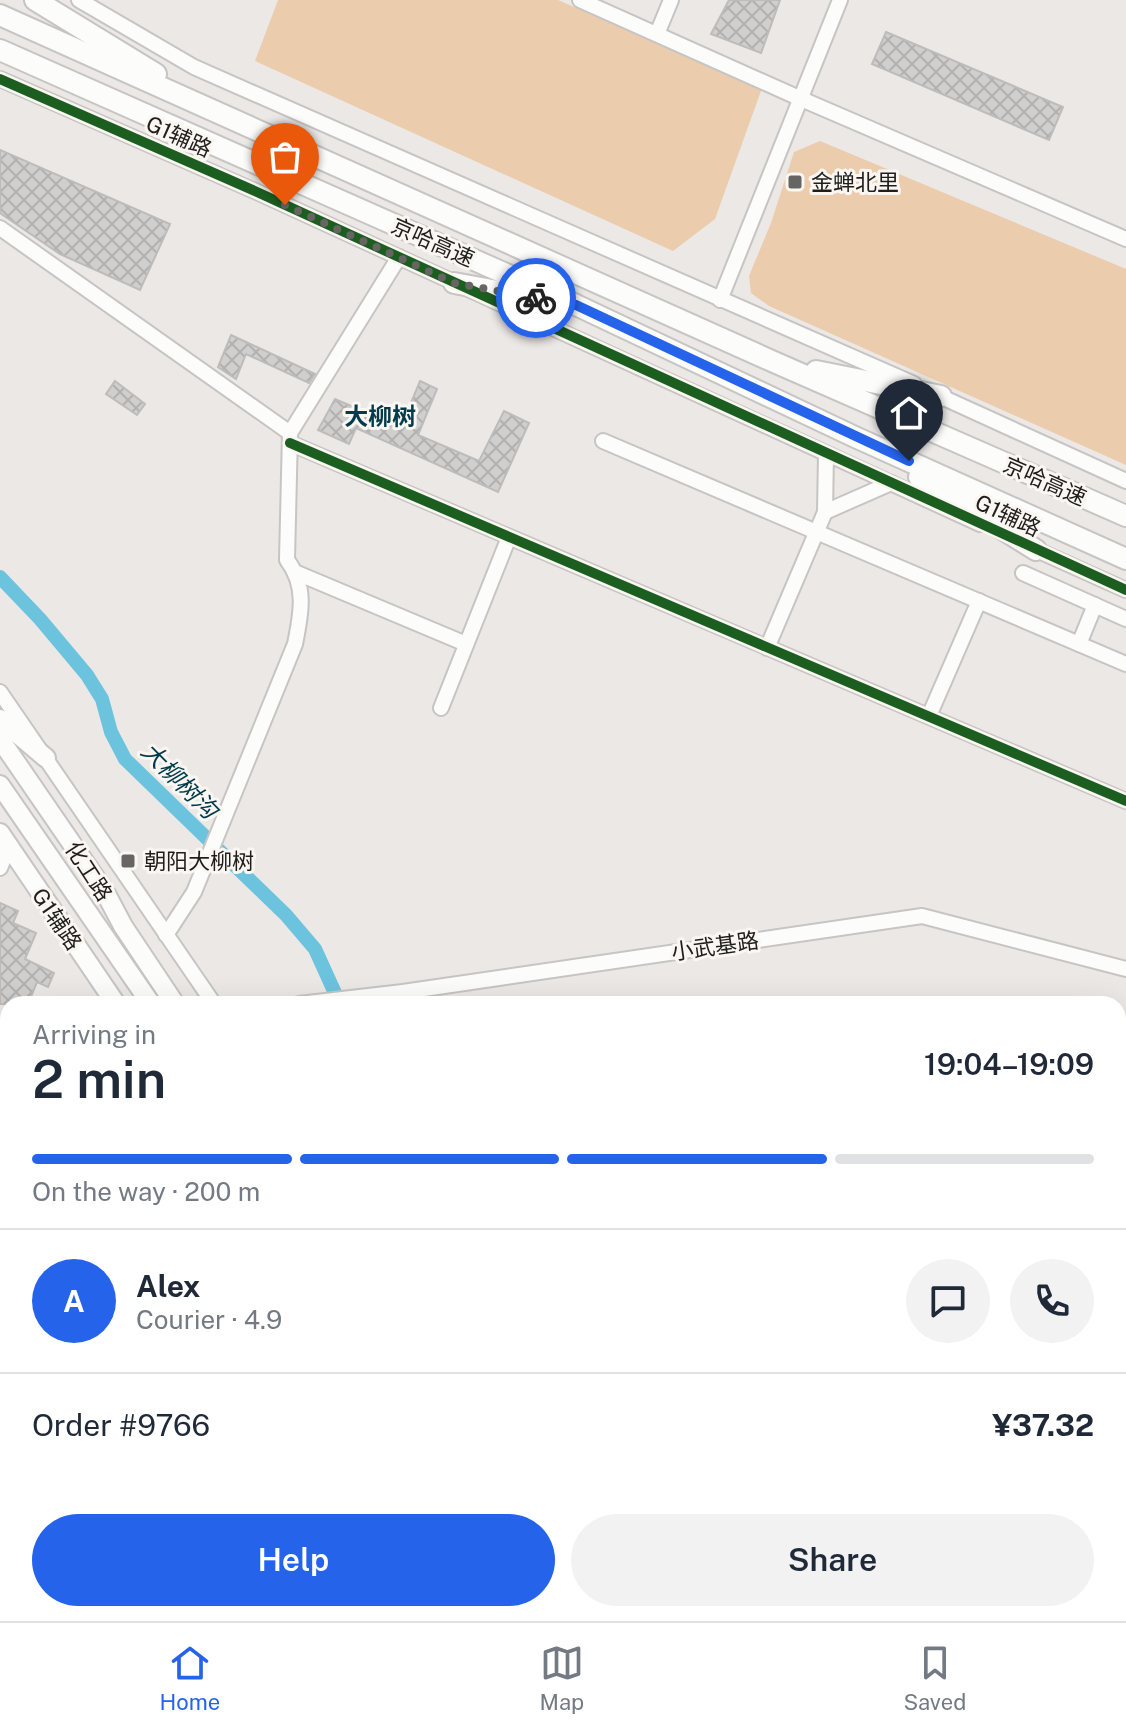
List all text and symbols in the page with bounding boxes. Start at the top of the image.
street label: G1辅路 [142,110,216,162]
pin [251,123,319,205]
icon: bag [263,135,307,179]
place label: 金蝉北里 [811,169,899,195]
marker: 金蝉北里 [786,173,804,191]
street label: 京哈高速 [388,212,478,272]
courier [496,258,576,338]
icon: bike [514,276,558,320]
pin [875,379,943,461]
icon: home [887,391,931,435]
district label: 大柳树 [344,402,416,430]
street label: 京哈高速 [1000,451,1090,511]
street label: G1辅路 [971,489,1045,541]
water label: 大柳树沟 [136,736,226,826]
street label: 化工路 [60,836,118,906]
place label: 朝阳大柳树 [144,848,254,874]
marker: 朝阳大柳树 [119,852,137,870]
street label: G1辅路 [27,883,87,955]
street label: 小武基路 [670,927,760,965]
text: Arriving in [32,1019,156,1050]
text: 19:04–19:09 [924,1046,1094,1082]
text: 2 min [32,1049,166,1110]
text: On the way · 200 m [32,1176,260,1207]
button: chat [906,1259,990,1343]
button: phone [1010,1259,1094,1343]
text: Alex [136,1268,200,1304]
text: A [63,1283,85,1319]
text: Courier · 4.9 [136,1304,282,1335]
text: Order #9766 [32,1407,210,1443]
text: ¥37.32 [992,1407,1094,1443]
button: Help [32,1514,555,1606]
button: Share [571,1514,1094,1606]
tab: Home [160,1641,220,1715]
tab: Map [539,1641,584,1715]
tab: Saved [903,1641,966,1715]

